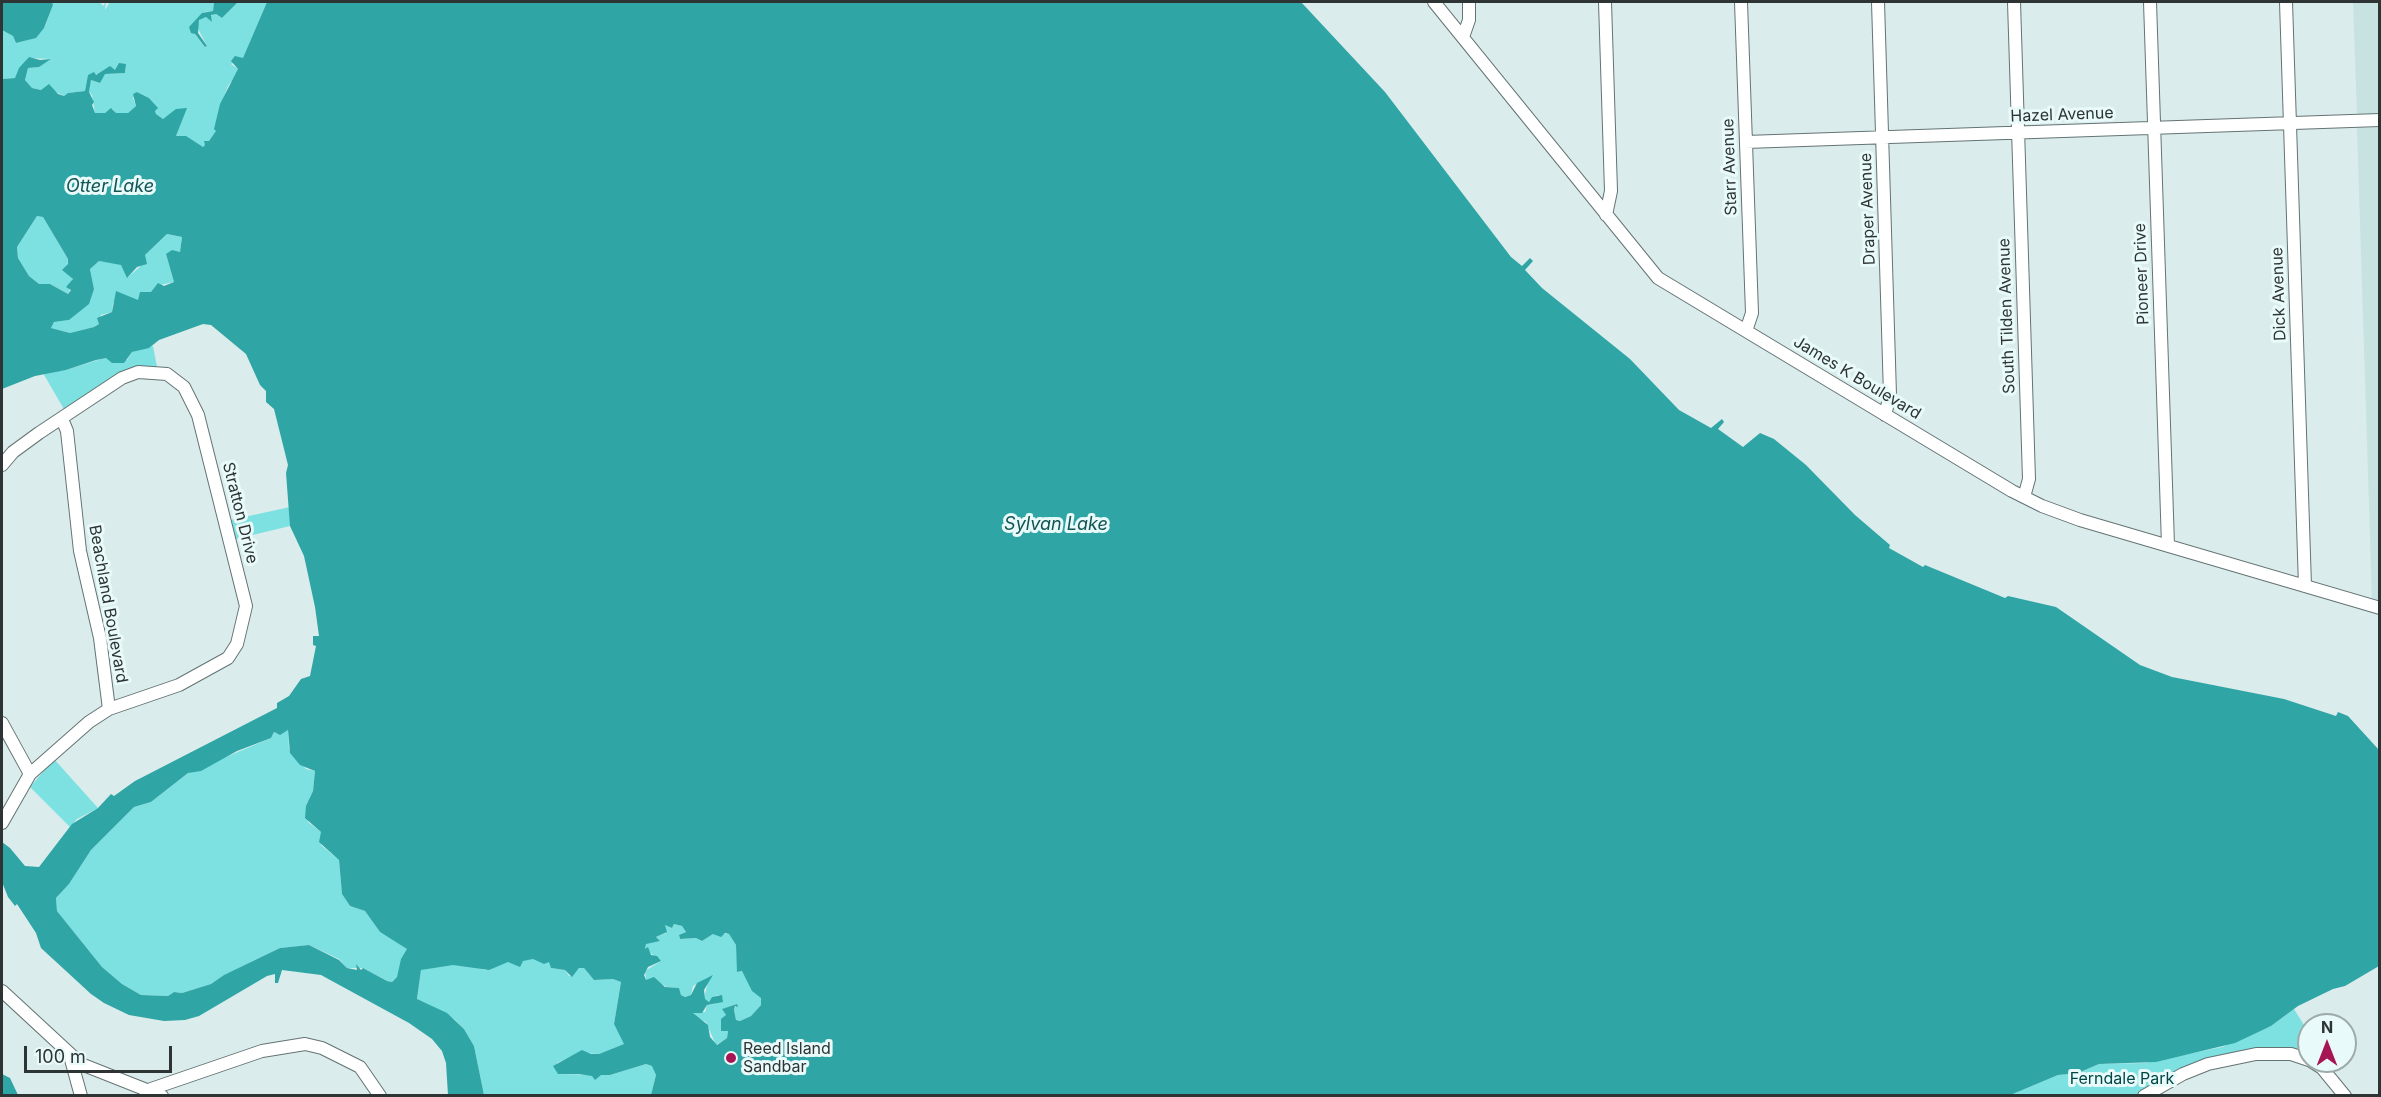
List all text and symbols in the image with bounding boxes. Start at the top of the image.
street label: Hazel Avenue [2010,104,2114,126]
street label: Starr Avenue [1719,118,1741,216]
street label: Draper Avenue [1856,152,1880,266]
water label: Otter Lake [66,176,154,198]
street label: Pioneer Drive [2131,223,2153,325]
street label: South Tilden Avenue [1995,238,2019,394]
street label: Dick Avenue [2268,247,2290,341]
street label: James K Boulevard [1790,332,1924,424]
street label: Stratton Drive [218,460,262,566]
water label: Sylvan Lake [1004,514,1108,536]
street label: Beachland Boulevard [85,524,131,684]
north arrow [2297,1013,2357,1073]
text: N [2321,1017,2333,1037]
scale bar [27,1034,176,1072]
place label: Reed Island Sandbar [743,1039,831,1077]
text: 100 m [35,1046,86,1067]
marker: Reed Island Sandbar [724,1051,738,1065]
park label: Ferndale Park [2070,1069,2174,1089]

